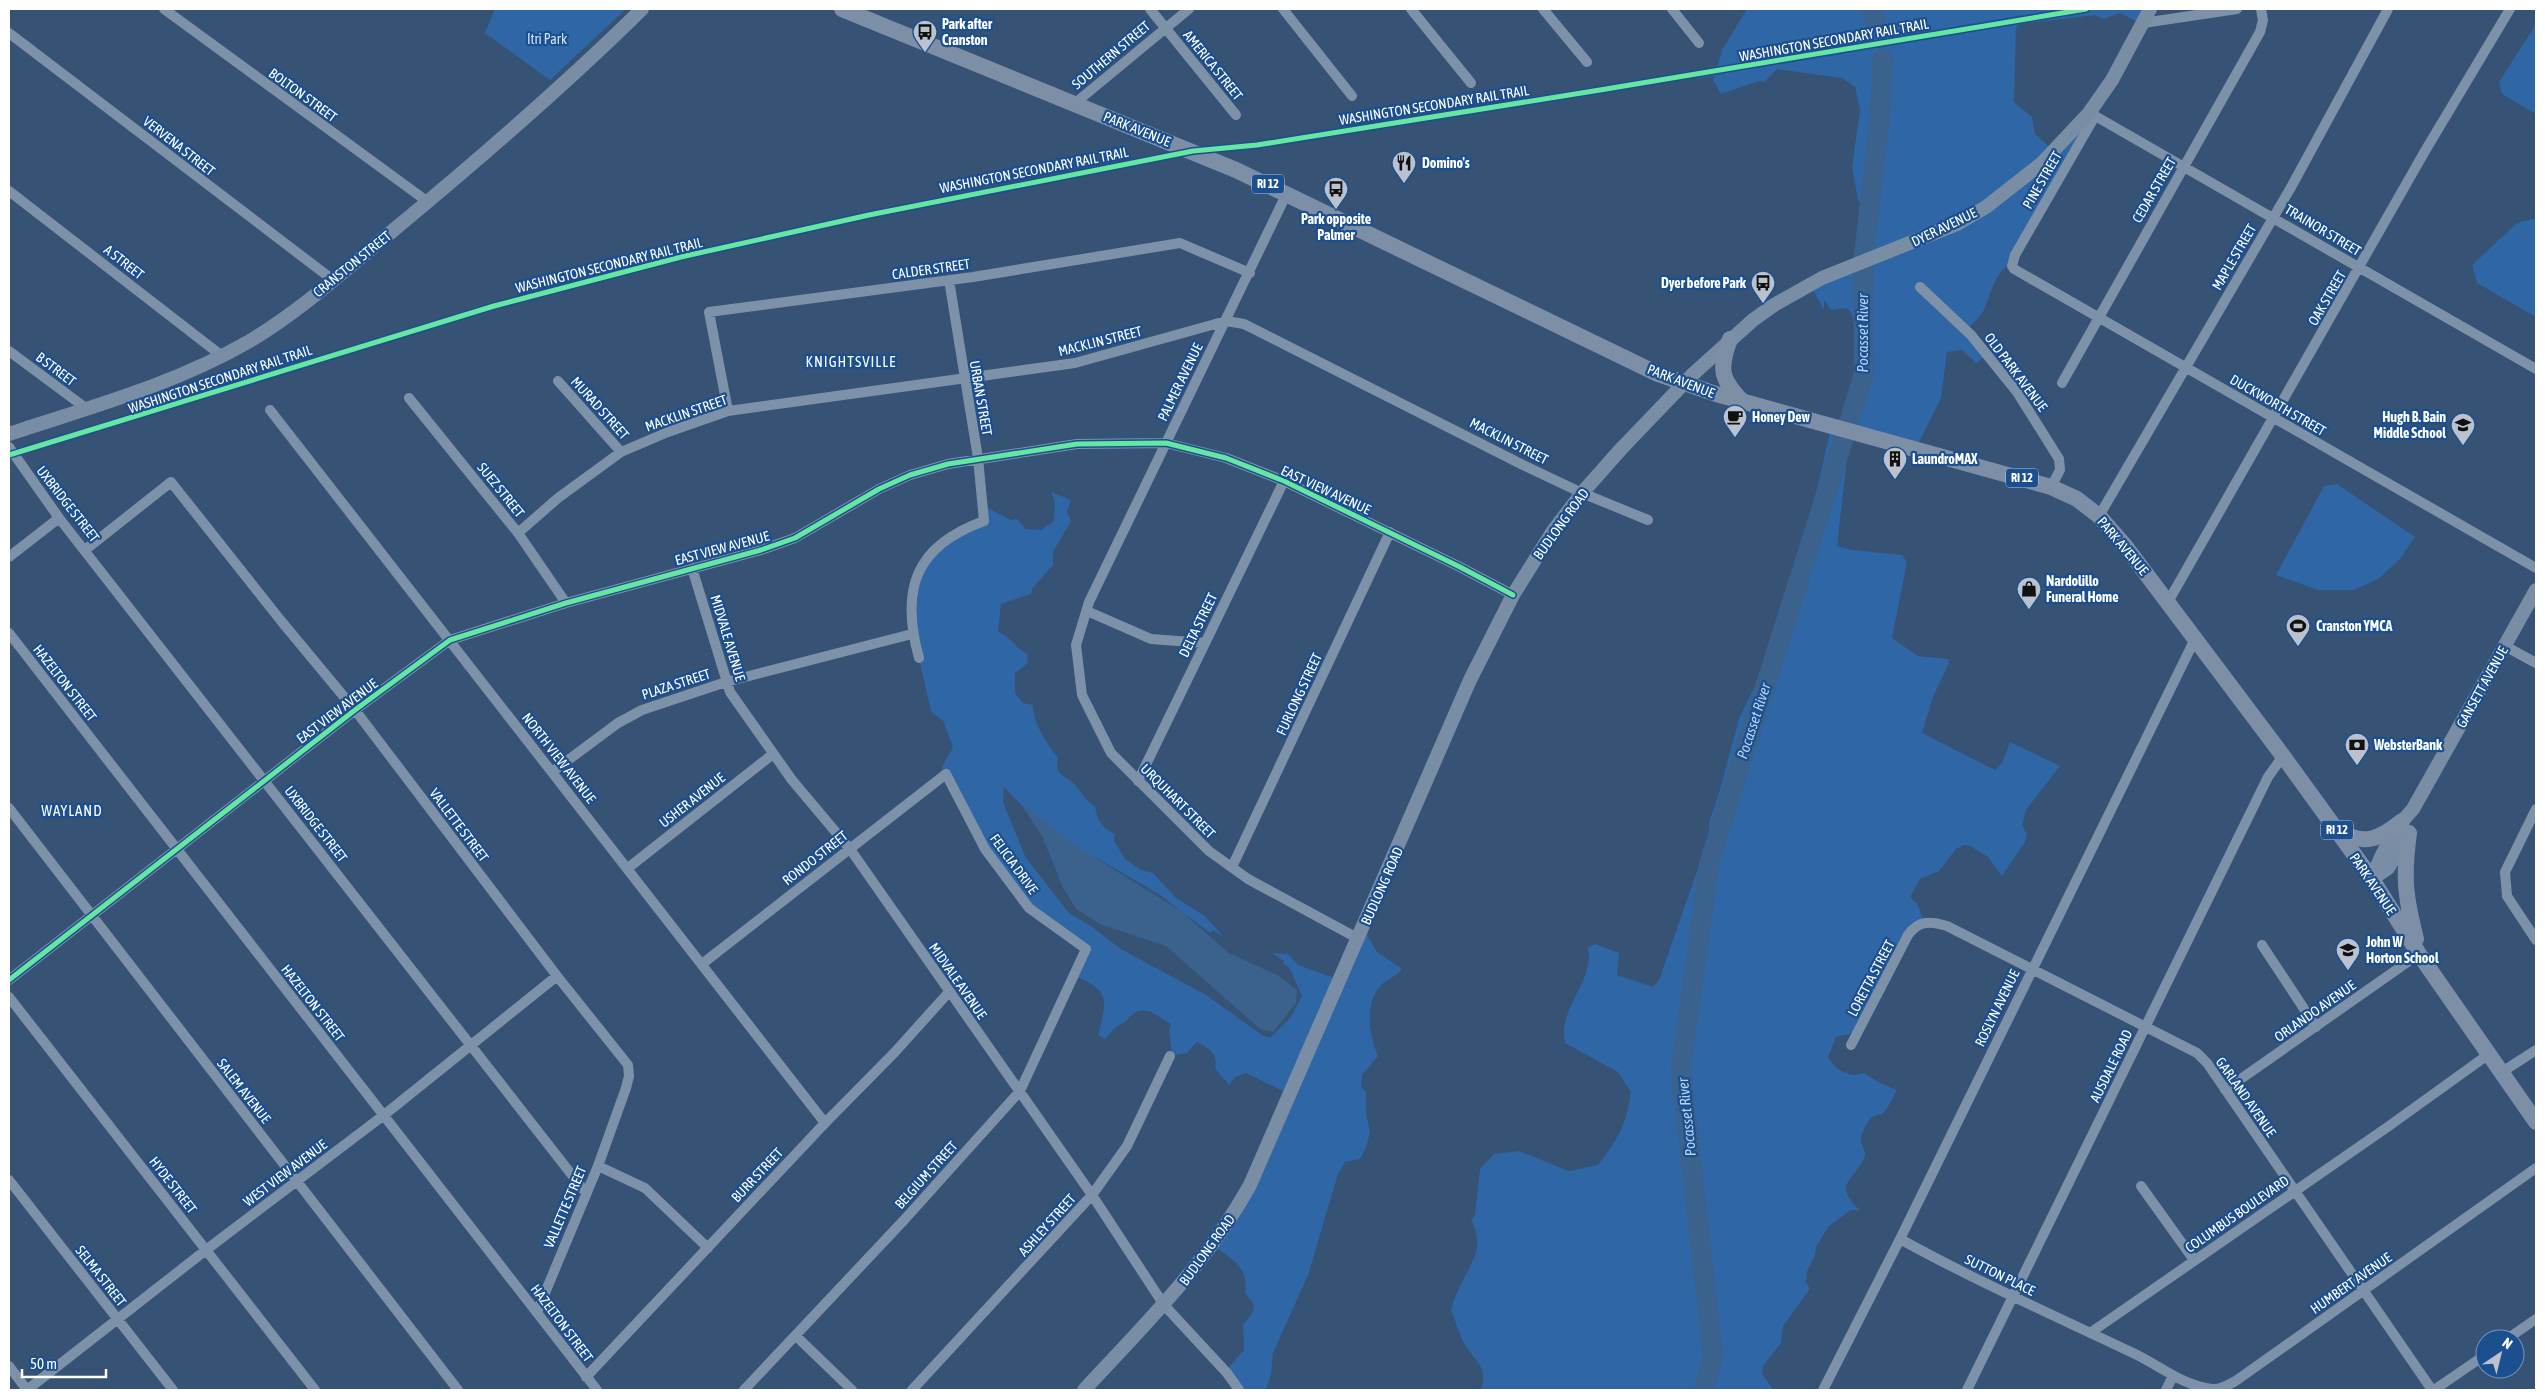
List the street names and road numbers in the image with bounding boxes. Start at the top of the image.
street label: WASHINGTON SECONDARY RAIL TRAIL [1738,15,1930,65]
street label: SOUTHERN STREET [1069,18,1153,92]
street label: AMERICA STREET [1180,27,1246,103]
street label: BOLTON STREET [266,65,340,125]
street label: WASHINGTON SECONDARY RAIL TRAIL [1338,82,1531,128]
street label: PARK AVENUE [1101,108,1173,150]
street label: VERVENA STREET [140,113,218,179]
street label: WASHINGTON SECONDARY RAIL TRAIL [938,144,1130,196]
street label: PINE STREET [2019,148,2065,212]
street label: CEDAR STREET [2129,154,2179,226]
road number: RI 12 [1252,174,1284,193]
street label: TRAINOR STREET [2282,201,2364,259]
street label: DYER AVENUE [1909,204,1979,250]
street label: MAPLE STREET [2209,221,2259,293]
street label: CRANSTON STREET [310,228,394,300]
street label: WASHINGTON SECONDARY RAIL TRAIL [514,234,705,296]
street label: A STREET [101,242,147,282]
street label: CALDER STREET [891,256,971,282]
street label: OAK STREET [2305,268,2349,328]
street label: MACKLIN STREET [1057,323,1143,359]
street label: OLD PARK AVENUE [1981,330,2051,414]
street label: PALMER AVENUE [1154,340,1206,424]
street label: WASHINGTON SECONDARY RAIL TRAIL [126,342,314,416]
street label: B STREET [33,349,79,389]
street label: URBAN STREET [967,359,995,437]
street label: PARK AVENUE [1645,361,1717,401]
street label: DUCKWORTH STREET [2227,371,2329,439]
street label: MURAD STREET [568,374,632,442]
street label: MACKLIN STREET [643,391,729,435]
street label: MACKLIN STREET [1467,414,1551,468]
street label: SUEZ STREET [474,460,528,520]
street label: EAST VIEW AVENUE [1279,462,1373,518]
street label: UXBRIDGE STREET [33,463,103,545]
road number: RI 12 [2006,468,2038,488]
street label: BUDLONG ROAD [1530,485,1592,562]
street label: PARK AVENUE [2094,514,2152,578]
street label: EAST VIEW AVENUE [673,528,771,568]
street label: DELTA STREET [1176,590,1220,660]
street label: MIDVALE AVENUE [707,593,749,683]
street label: HAZELTON STREET [30,642,100,724]
street label: GANSETT AVENUE [2453,644,2511,730]
street label: FURLONG STREET [1273,650,1325,738]
street label: PLAZA STREET [640,665,712,703]
street label: EAST VIEW AVENUE [293,675,381,747]
street label: NORTH VIEW AVENUE [519,710,599,806]
street label: URQUHART STREET [1137,760,1219,842]
street label: USHER AVENUE [656,769,728,831]
street label: UXBRIDGE STREET [281,783,351,865]
street label: VALLETTE STREET [426,785,492,865]
road number: RI 12 [2321,820,2353,840]
street label: RONDO STREET [779,828,851,888]
street label: FELICIA DRIVE [987,831,1041,897]
street label: BUDLONG ROAD [1358,845,1406,927]
street label: PARK AVENUE [2347,850,2399,918]
street label: LORETTA STREET [1844,937,1898,1019]
street label: MIDVALE AVENUE [926,940,990,1022]
street label: HAZELTON STREET [278,962,348,1044]
street label: ROSLYN AVENUE [1971,967,2023,1049]
street label: ORLANDO AVENUE [2271,977,2359,1045]
street label: AUSDALE ROAD [2087,1027,2136,1105]
street label: GARLAND AVENUE [2213,1054,2279,1140]
street label: SALEM AVENUE [214,1056,274,1126]
street label: WEST VIEW AVENUE [240,1136,330,1210]
street label: BELGIUM STREET [891,1138,961,1212]
street label: BURR STREET [728,1145,786,1205]
street label: HYDE STREET [146,1154,200,1216]
street label: VALLETTE STREET [541,1164,589,1250]
street label: COLUMBUS BOULEVARD [2182,1172,2292,1256]
street label: ASHLEY STREET [1015,1191,1079,1259]
street label: BUDLONG ROAD [1176,1211,1238,1288]
street label: SELMA STREET [72,1242,130,1310]
street label: HUMBERT AVENUE [2307,1249,2395,1317]
street label: SUTTON PLACE [1962,1251,2038,1299]
street label: HAZELTON STREET [528,1281,596,1365]

